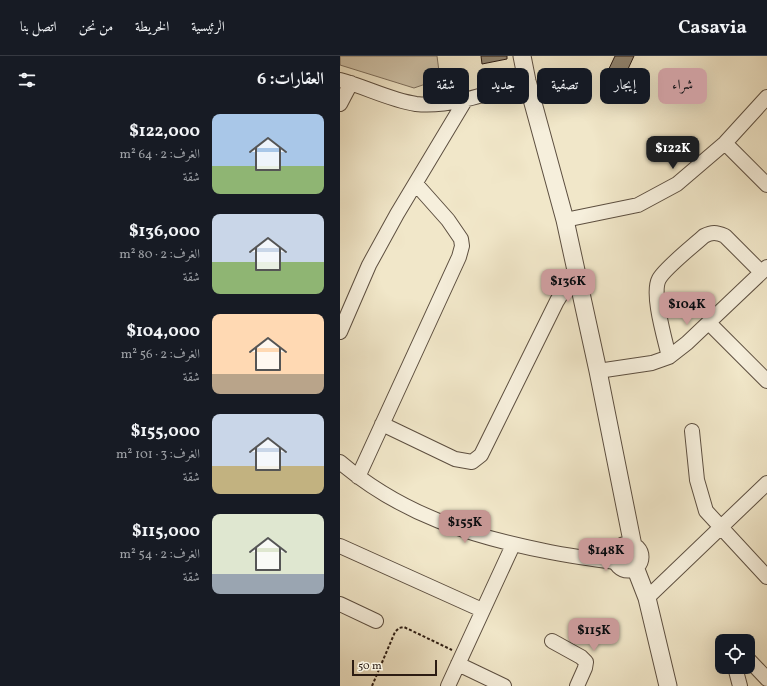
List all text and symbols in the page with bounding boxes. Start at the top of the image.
text: Casavia [678,15,747,41]
text: اتصل بنا [20,18,57,37]
text: من نحن [79,18,113,37]
text: الخريطة [135,18,169,37]
text: الرئيسية [191,18,225,37]
text: العقارات: 6 [257,68,324,91]
chip: شقة [423,68,469,104]
chip: جديد [477,68,529,104]
chip: تصفية [537,68,592,104]
chip: إيجار [600,68,650,104]
chip: شراء [658,68,707,104]
icon: filters [16,69,38,91]
text: $122,000 [129,120,200,143]
icon: home [244,130,292,178]
pin: $122K [645,136,701,170]
text: $122K [655,140,691,158]
text: الغرف: 2 · 64 m² [120,146,200,164]
text: شقة [183,169,200,187]
text: $136,000 [129,220,200,243]
icon: home [244,230,292,278]
text: الغرف: 2 · 80 m² [119,246,200,264]
text: شقة [183,269,200,287]
pin: $136K [540,269,596,303]
text: $136K [550,273,586,291]
pin: $104K [659,292,715,326]
text: $104K [668,296,706,314]
text: $104,000 [127,320,200,343]
icon: home [244,330,292,378]
text: الغرف: 2 · 56 m² [121,346,200,364]
text: شقة [183,369,200,387]
text: $155,000 [131,420,200,443]
icon: home [244,430,292,478]
text: الغرف: 3 · 101 m² [116,446,200,464]
text: شقة [183,469,200,487]
pin: $155K [437,510,493,544]
text: $155K [448,514,482,532]
text: $115,000 [132,520,200,543]
icon: home [244,530,292,578]
pin: $148K [578,538,634,572]
text: $148K [588,542,624,560]
text: الغرف: 2 · 54 m² [120,546,200,564]
text: شقة [183,569,200,587]
pin: $115K [566,618,622,652]
text: $115K [577,622,611,640]
map controls [715,634,755,674]
button: locate [715,634,755,674]
scale bar [352,658,437,677]
text: 50 m [358,659,382,674]

